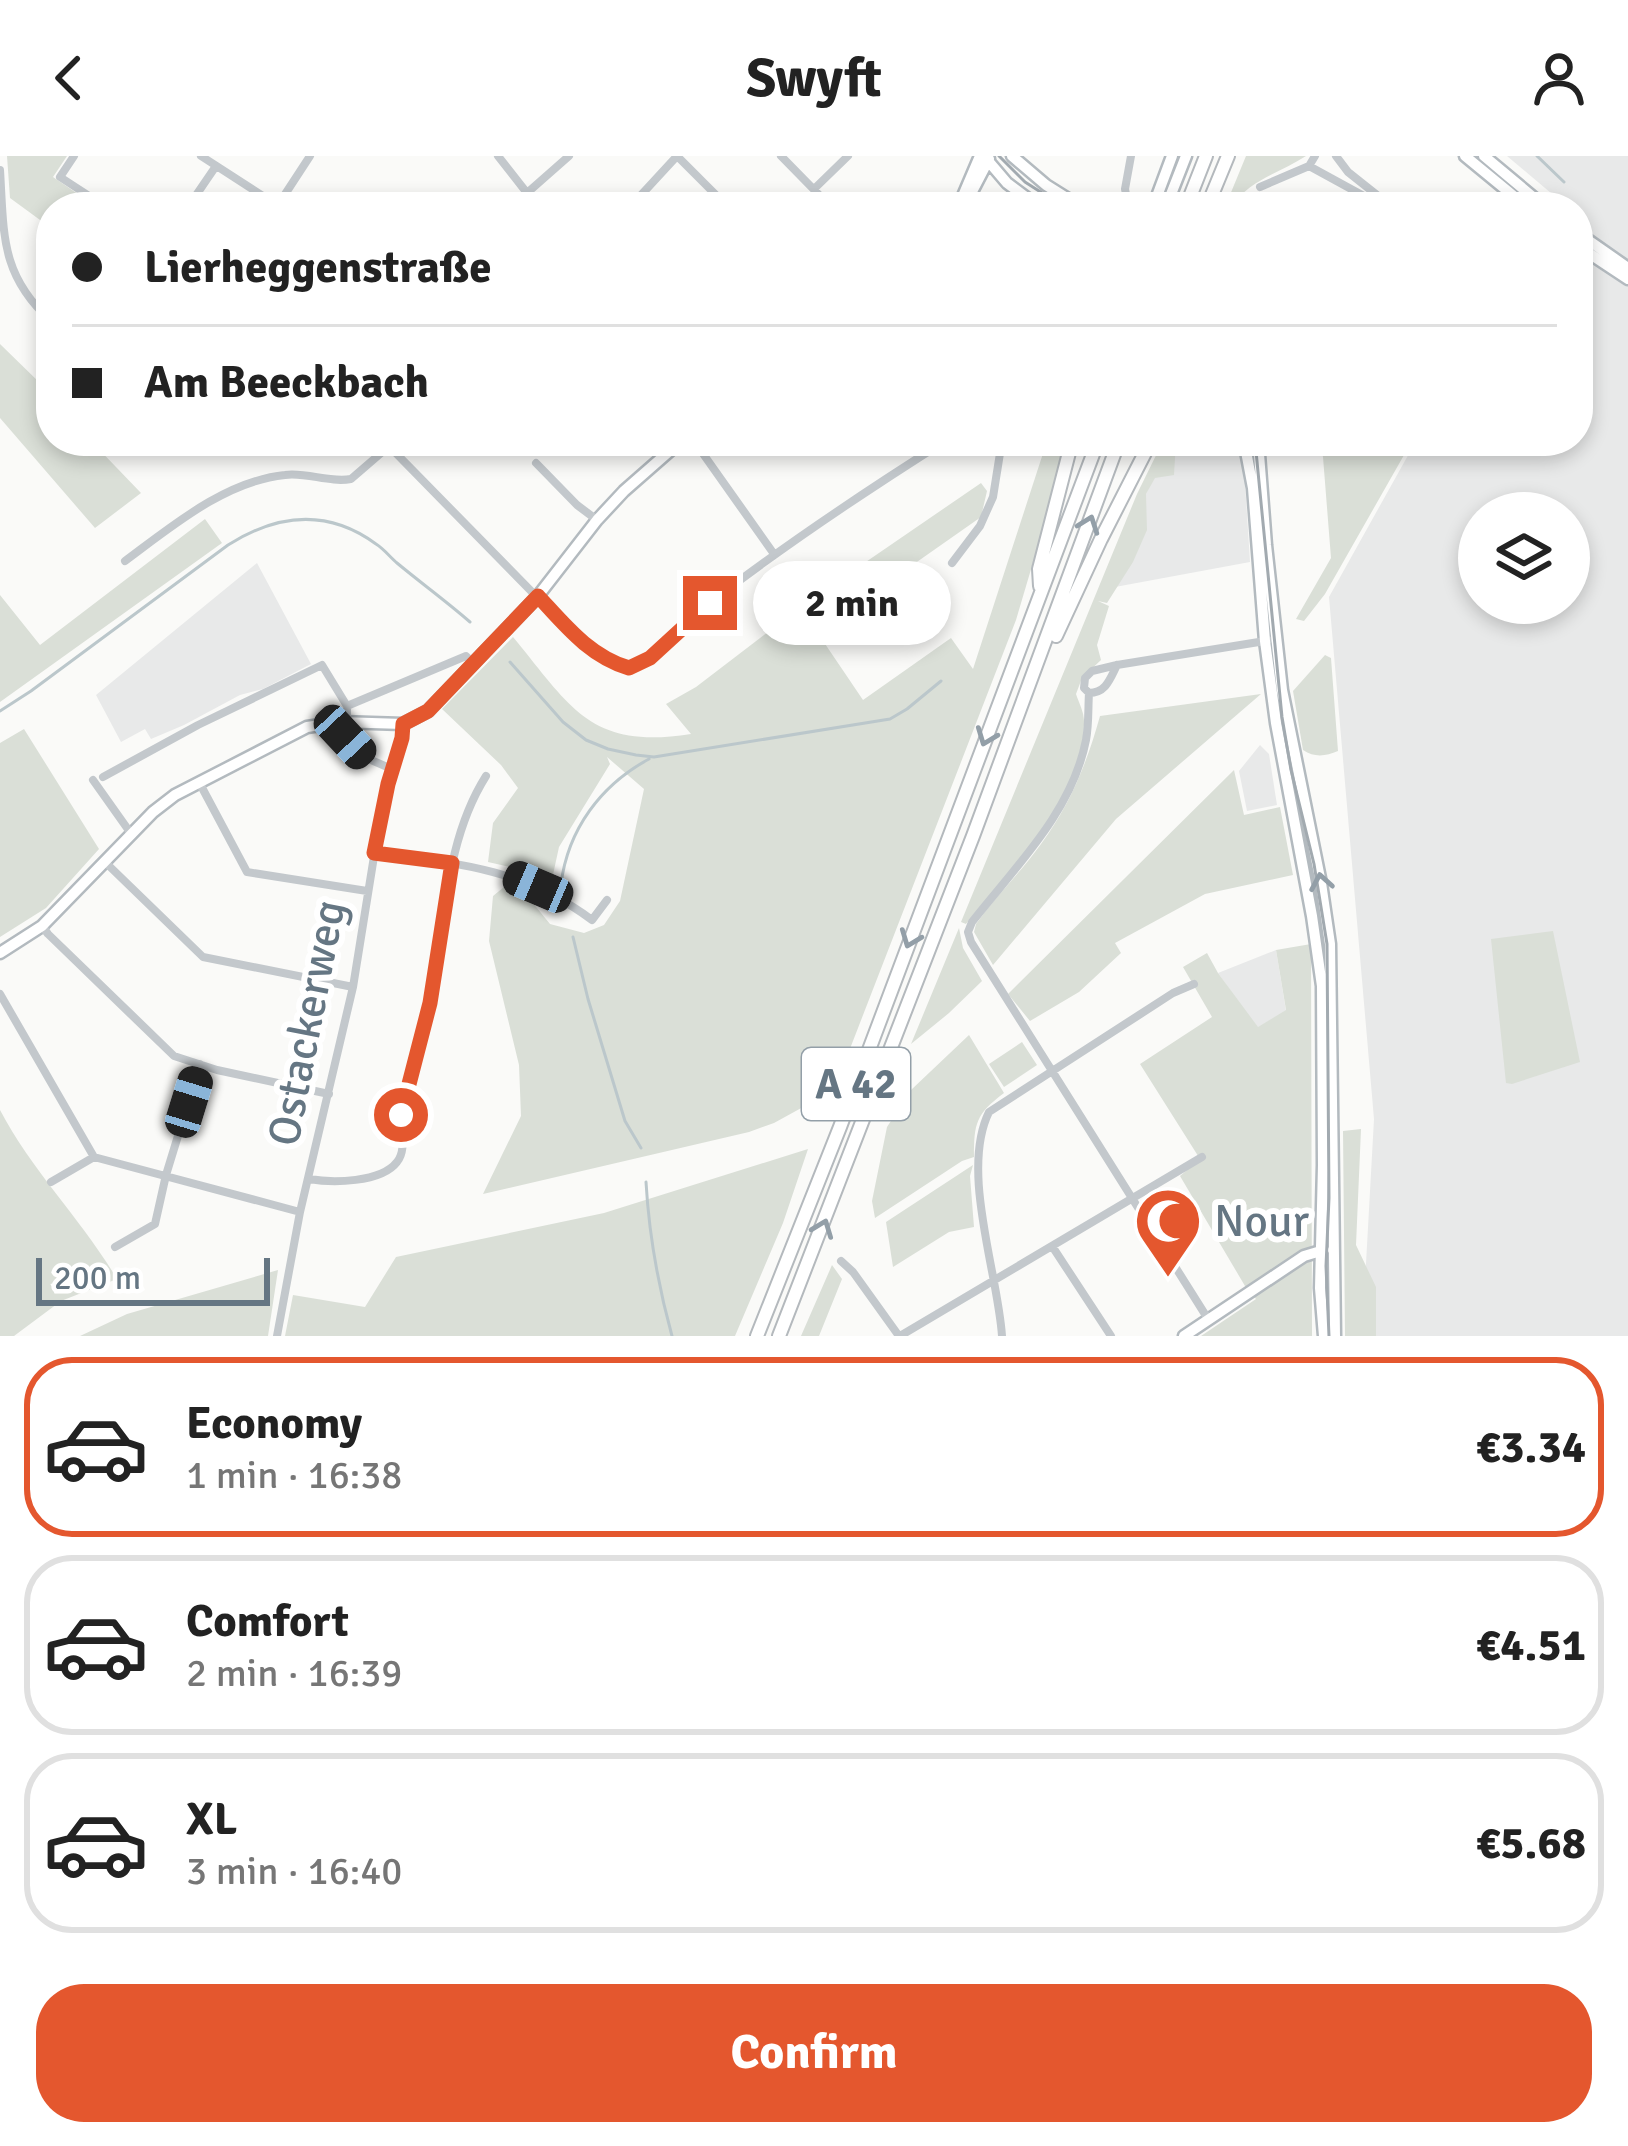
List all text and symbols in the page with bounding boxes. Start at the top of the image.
icon: back [36,45,102,111]
text: Swyft [746,45,882,112]
icon: person [1526,45,1592,111]
text: Lierheggenstraße [144,240,492,295]
text: Am Beeckbach [144,355,429,410]
map controls [1458,492,1590,624]
button: layers [1458,492,1590,624]
one-way arrow [1074,515,1099,536]
callout: 2 min [752,561,950,645]
route end [683,576,737,630]
text: 2 min [805,579,899,627]
car [307,698,383,776]
one-way arrow [976,726,1001,747]
car [498,856,578,918]
one-way arrow [1309,873,1334,893]
street label: Ostackerweg [256,896,358,1150]
one-way arrow [900,928,924,949]
road number: A 42 [802,1048,910,1120]
car [161,1062,217,1142]
route start [374,1088,428,1142]
mosque icon: Nour [1133,1186,1203,1280]
place label: Nour [1214,1194,1310,1249]
one-way arrow [809,1218,833,1239]
scale bar [36,1252,270,1305]
text: 200 m [54,1258,141,1299]
icon: car [42,1393,150,1501]
text: Economy [186,1396,362,1451]
text: €3.34 [1476,1420,1586,1475]
text: 1 min · 16:38 [186,1451,402,1499]
icon: car [42,1591,150,1699]
text: Comfort [186,1594,349,1649]
text: €4.51 [1476,1618,1586,1673]
text: 2 min · 16:39 [186,1649,402,1697]
icon: car [42,1789,150,1897]
text: XL [186,1792,237,1847]
text: €5.68 [1476,1816,1586,1871]
text: 3 min · 16:40 [186,1847,402,1895]
button: Confirm [36,1984,1592,2122]

